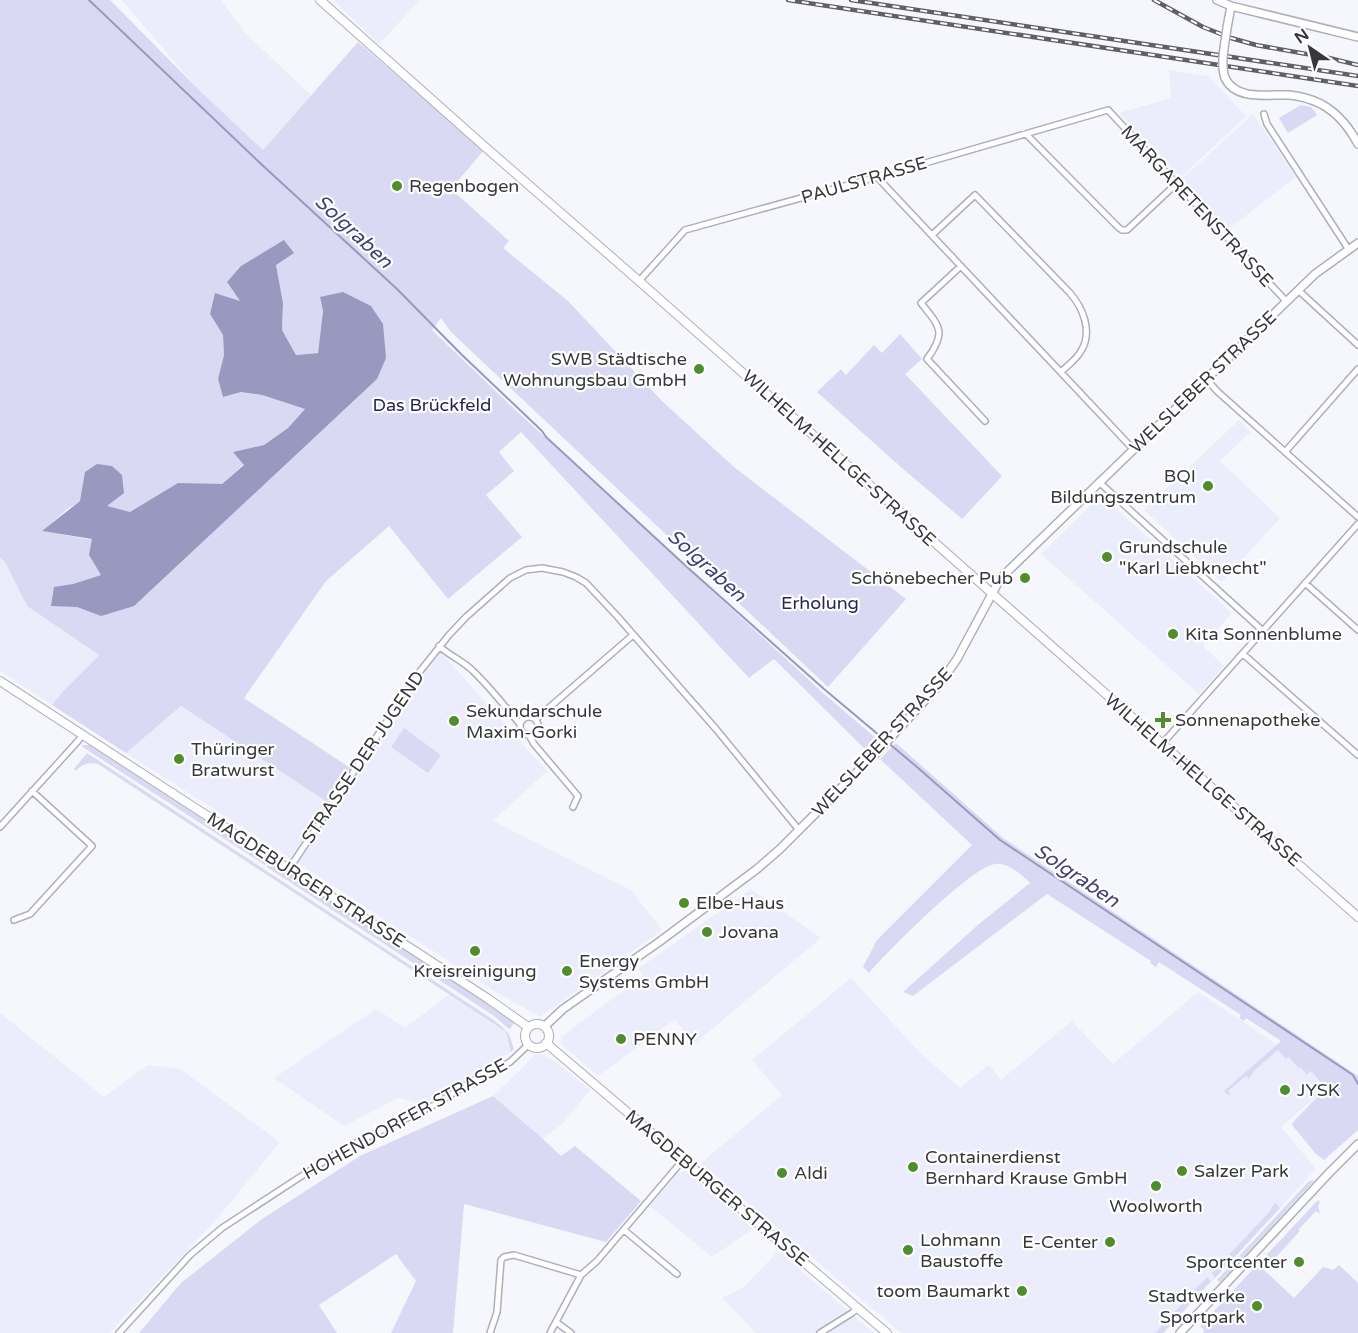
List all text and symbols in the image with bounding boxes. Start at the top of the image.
north arrow [1280,18,1340,78]
text: N [1291,25,1313,48]
street label: MARGARETENSTRASSE [1116,121,1278,291]
street label: PAULSTRASSE [799,152,929,208]
place label: Regenbogen [409,175,519,197]
marker: Regenbogen [390,179,404,193]
water label: Solgraben [310,190,398,274]
street label: WELSLEBER STRASSE [1125,306,1281,458]
place label: SWB Städtische Wohnungsbau GmbH [503,348,687,391]
marker: SWB Städtische Wohnungsbau GmbH [692,362,706,376]
street label: WILHELM-HELLGE-STRASSE [738,365,940,551]
park label: Das Brückfeld [373,394,491,416]
place label: BQI Bildungszentrum [1050,465,1196,508]
marker: BQI Bildungszentrum [1201,479,1215,493]
water label: Solgraben [662,524,751,608]
place label: Grundschule "Karl Liebknecht" [1119,536,1267,579]
marker: Grundschule "Karl Liebknecht" [1100,550,1114,564]
place label: Schönebecher Pub [851,567,1013,589]
marker: Schönebecher Pub [1018,571,1032,585]
park label: Erholung [781,592,859,614]
place label: Kita Sonnenblume [1185,623,1342,645]
marker: Kita Sonnenblume [1166,627,1180,641]
street label: WELSLEBER STRASSE [807,663,957,821]
street label: STRASSE DER JUGEND [297,666,429,848]
street label: WILHELM-HELLGE-STRASSE [1100,689,1306,871]
place label: Sekundarschule Maxim-Gorki [466,700,602,743]
place label: Sonnenapotheke [1175,709,1320,731]
marker: Sonnenapotheke [1156,713,1170,727]
marker: Sekundarschule Maxim-Gorki [447,714,461,728]
place label: Thüringer Bratwurst [191,738,275,781]
marker: Thüringer Bratwurst [172,752,186,766]
street label: MAGDEBURGER STRASSE [203,808,409,952]
water label: Solgraben [1029,839,1124,913]
place label: Elbe-Haus [696,892,784,914]
marker: Elbe-Haus [677,896,691,910]
place label: Jovana [719,921,779,943]
marker: Jovana [700,925,714,939]
marker: Kreisreinigung [468,944,482,958]
place label: Energy Systems GmbH [579,950,709,993]
place label: Kreisreinigung [413,960,537,982]
marker: Energy Systems GmbH [560,964,574,978]
place label: PENNY [633,1028,697,1050]
marker: PENNY [614,1032,628,1046]
street label: HOHENDORFER STRASSE [299,1054,511,1184]
place label: JYSK [1297,1079,1340,1101]
marker: JYSK [1278,1083,1292,1097]
street label: MAGDEBURGER STRASSE [621,1105,813,1271]
place label: Containerdienst Bernhard Krause GmbH [925,1146,1127,1189]
marker: Containerdienst Bernhard Krause GmbH [906,1160,920,1174]
place label: Salzer Park [1194,1160,1289,1182]
place label: Aldi [794,1162,828,1184]
marker: Salzer Park [1175,1164,1189,1178]
marker: Aldi [775,1166,789,1180]
marker: Woolworth [1149,1179,1163,1193]
place label: Woolworth [1109,1195,1203,1217]
place label: Lohmann Baustoffe [920,1229,1003,1272]
place label: E-Center [1022,1231,1098,1253]
marker: E-Center [1103,1235,1117,1249]
marker: Lohmann Baustoffe [901,1243,915,1257]
place label: Sportcenter [1186,1251,1287,1273]
marker: Sportcenter [1292,1255,1306,1269]
place label: toom Baumarkt [876,1280,1010,1302]
marker: toom Baumarkt [1015,1284,1029,1298]
place label: Stadtwerke Sportpark [1148,1285,1245,1328]
marker: Stadtwerke Sportpark [1250,1299,1264,1313]

